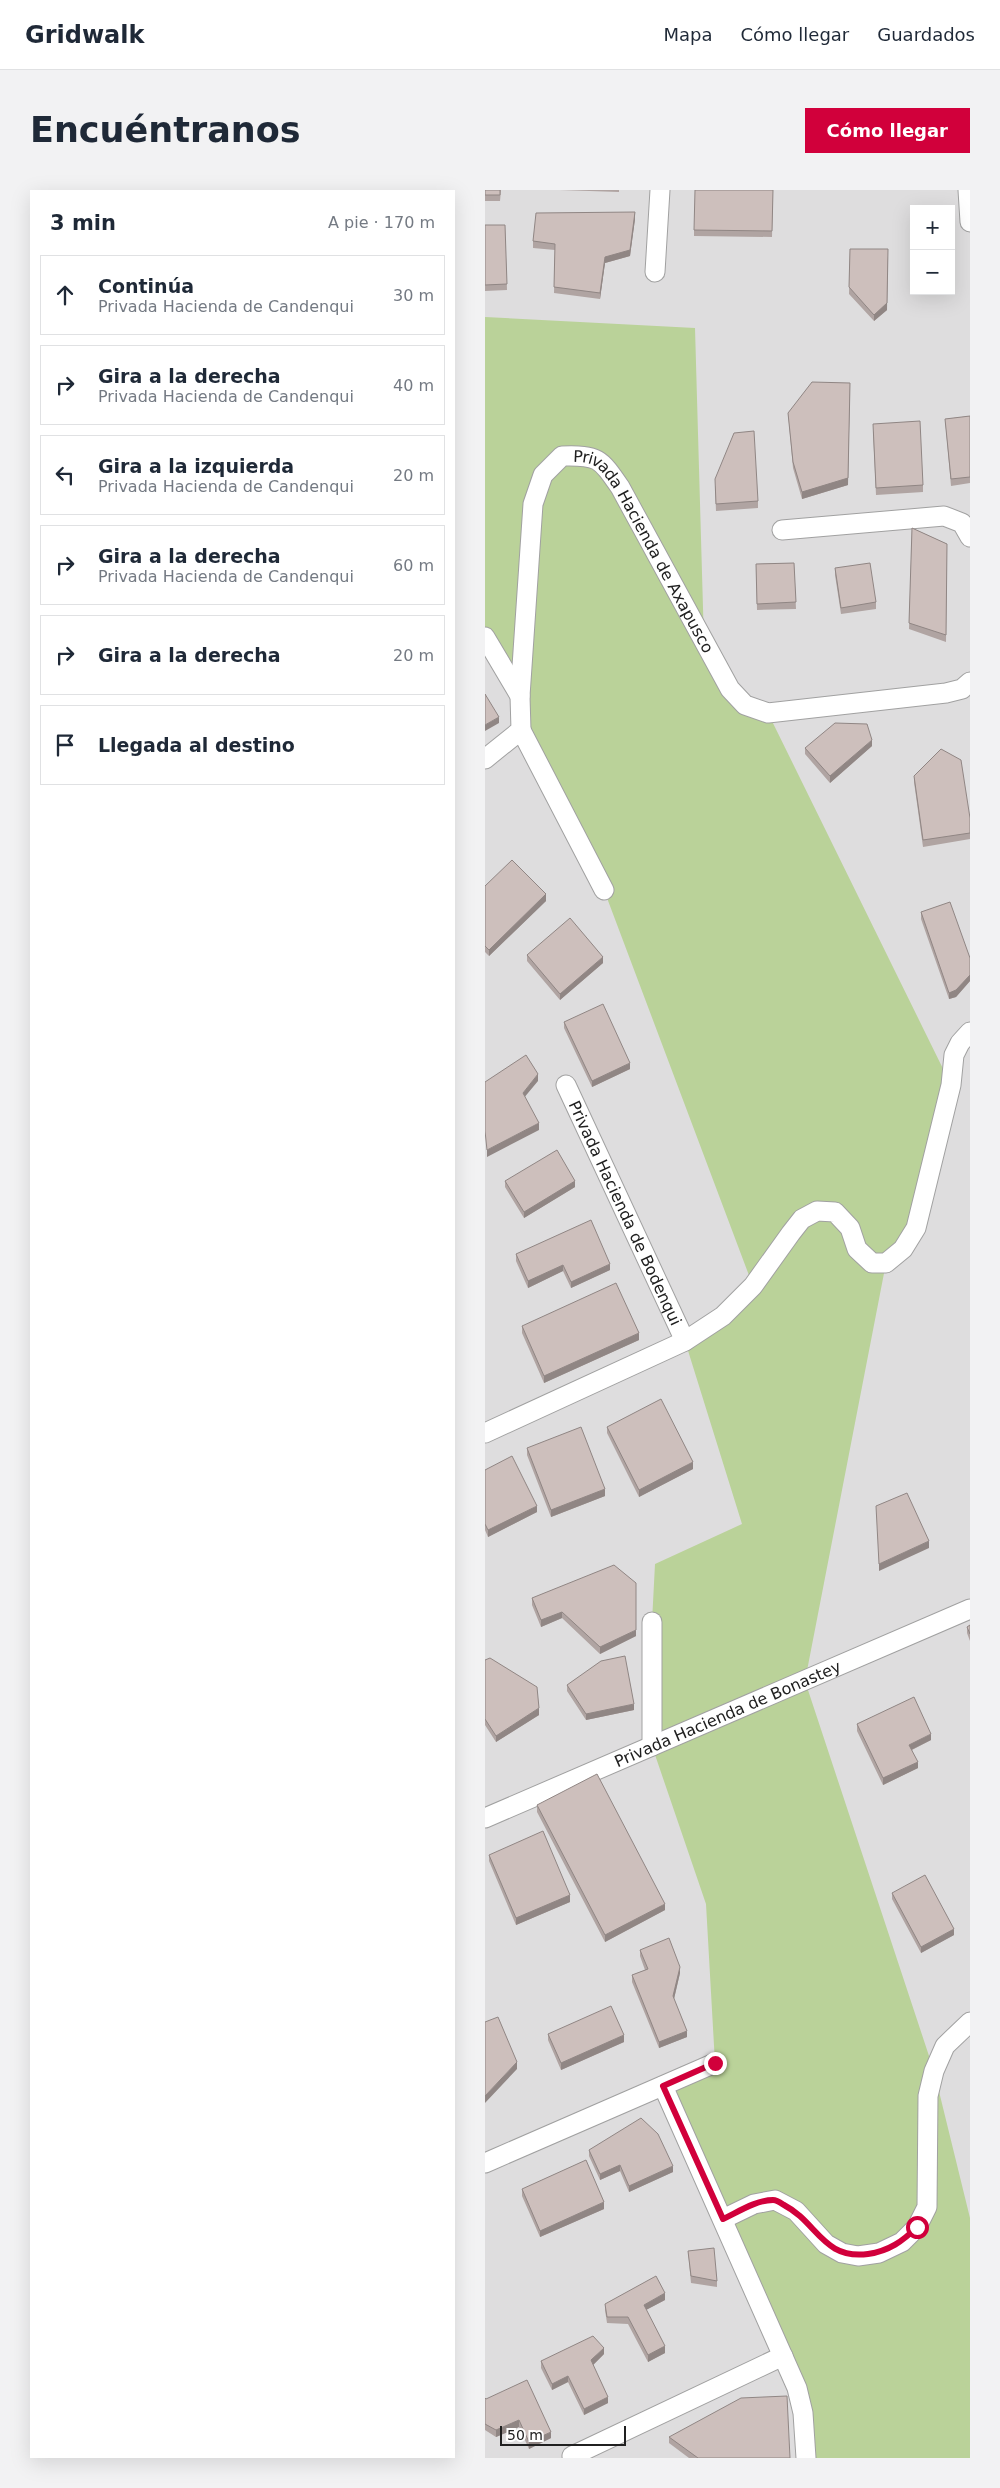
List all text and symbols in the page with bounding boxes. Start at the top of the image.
text: Gridwalk [25,21,145,49]
text: Mapa [663,24,712,45]
text: Cómo llegar [740,24,849,45]
text: Guardados [877,24,975,45]
button: Cómo llegar [805,108,970,153]
text: Encuéntranos [30,110,301,150]
map controls [910,205,955,295]
button: + [910,205,955,250]
text: 3 min [50,211,116,235]
text: A pie · 170 m [328,213,435,232]
button: − [910,250,955,295]
text: Continúa [98,275,194,297]
icon: ahead [51,281,79,309]
text: 30 m [393,286,434,305]
text: Privada Hacienda de Candenqui [98,297,354,316]
text: Gira a la derecha [98,365,281,387]
icon: right [51,371,79,399]
text: 40 m [393,376,434,395]
text: Privada Hacienda de Candenqui [98,387,354,406]
street label: Privada Hacienda de Axapusco [573,447,717,656]
text: Gira a la izquierda [98,455,294,477]
icon: left [51,461,79,489]
text: 20 m [393,466,434,485]
text: Privada Hacienda de Candenqui [98,477,354,496]
text: Gira a la derecha [98,545,281,567]
icon: right [51,551,79,579]
text: 60 m [393,556,434,575]
text: Privada Hacienda de Candenqui [98,567,354,586]
icon: right [51,641,79,669]
text: Gira a la derecha [98,644,281,666]
text: 20 m [393,646,434,665]
icon: arrive [51,731,79,759]
text: Llegada al destino [98,734,295,756]
street label: Privada Hacienda de Bodenqui [565,1098,685,1328]
street label: Privada Hacienda de Bonastey [612,1657,844,1771]
route end [704,2052,727,2075]
route start [906,2216,929,2239]
scale bar [500,2423,626,2446]
text: 50 m [507,2427,543,2443]

